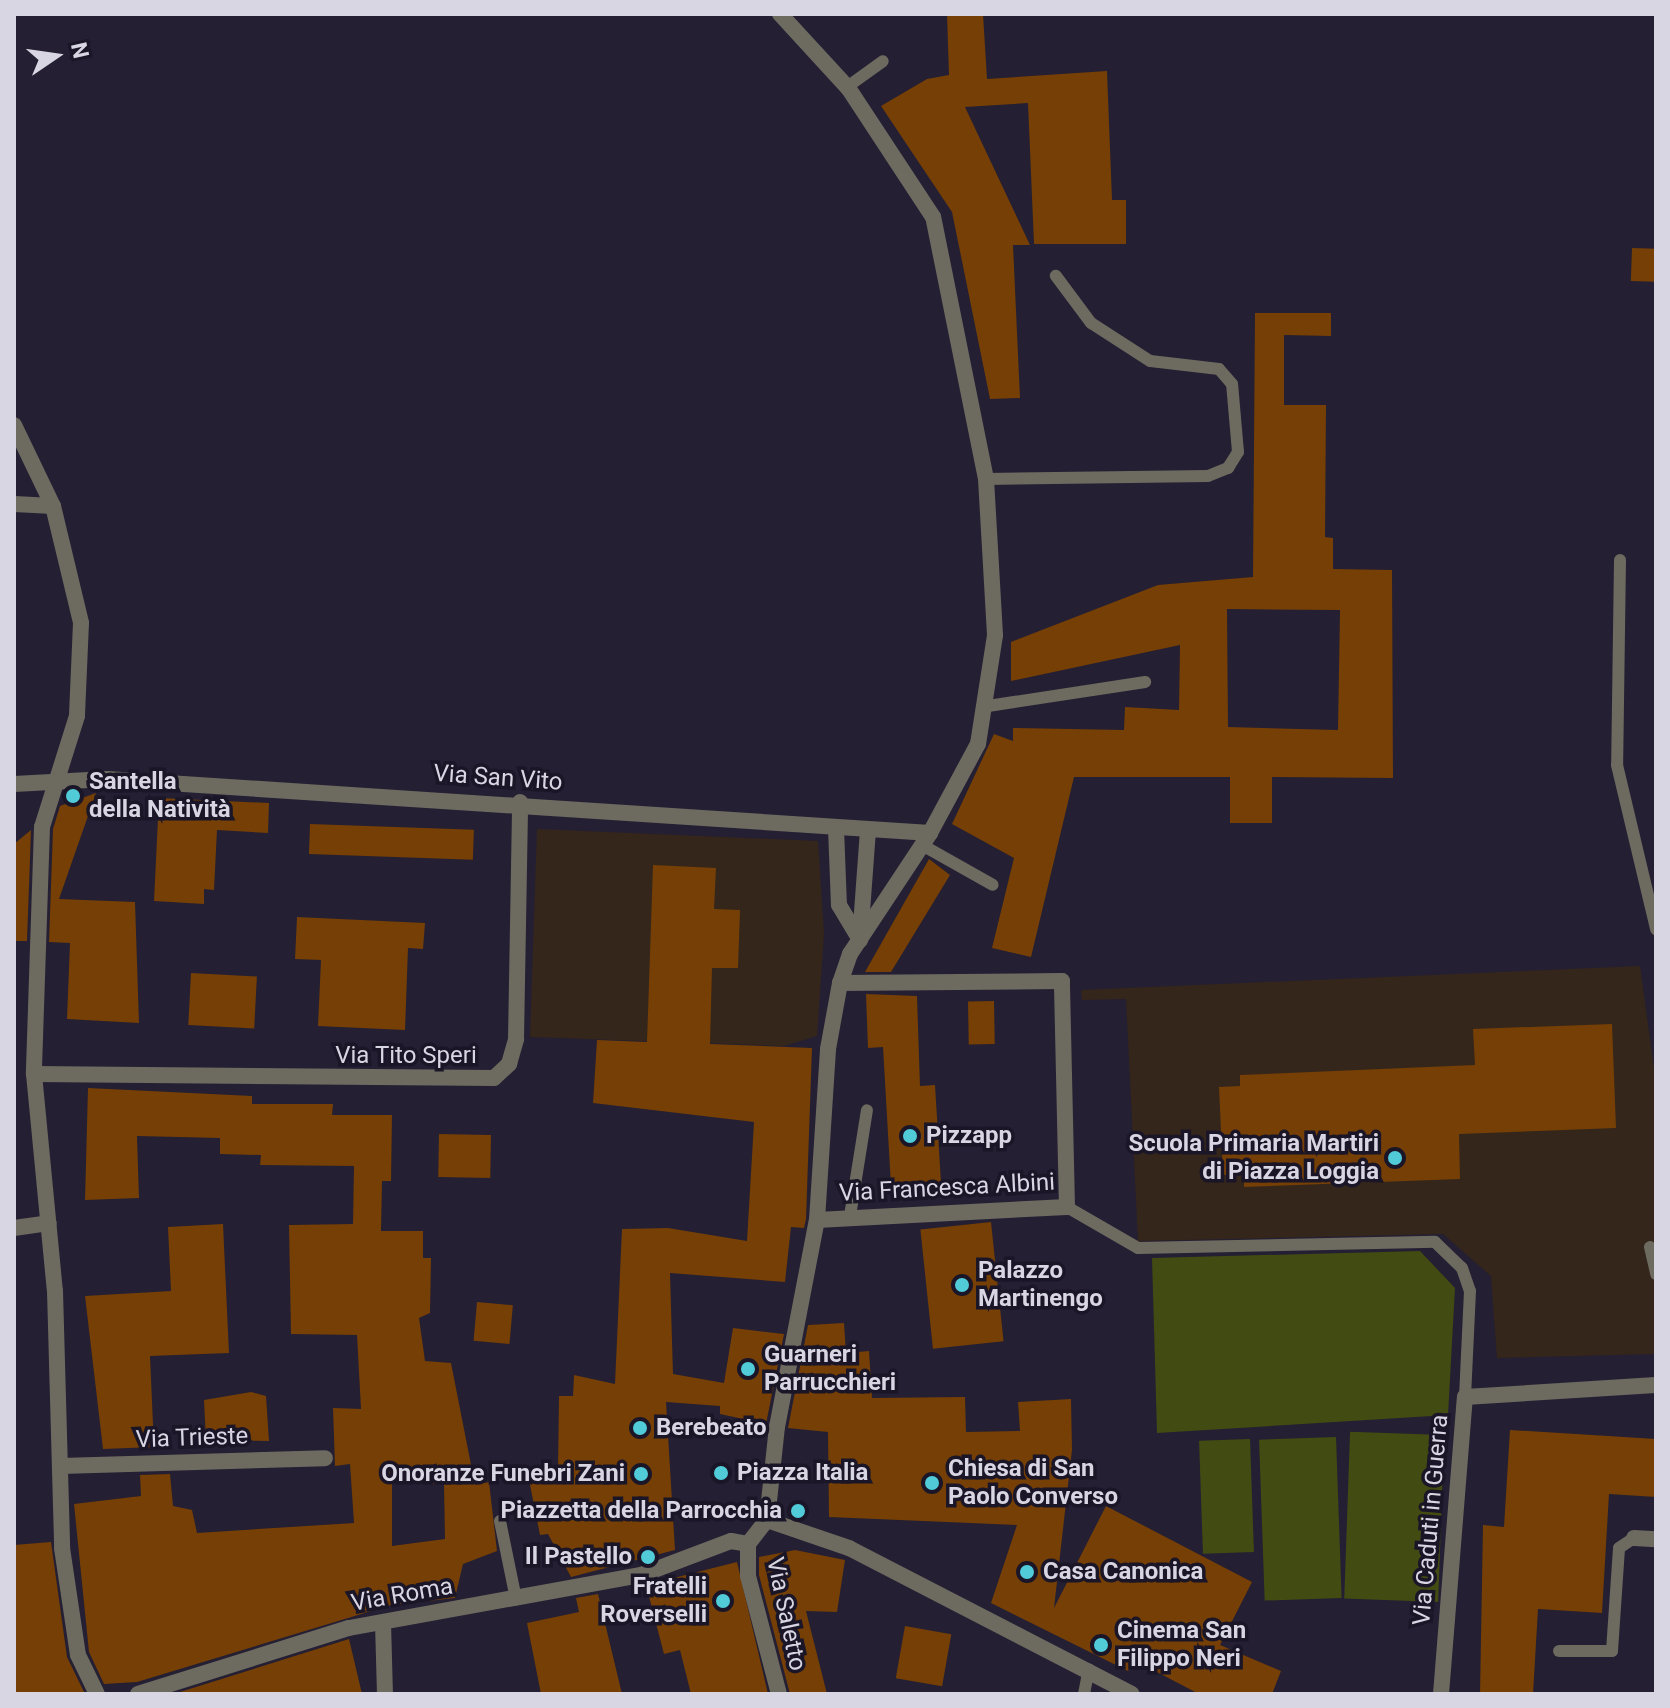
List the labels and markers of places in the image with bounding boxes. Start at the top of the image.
place label: Santella della Natività [89,768,231,824]
marker: Santella della Natività [64,787,82,805]
place label: Pizzapp [926,1122,1012,1150]
marker: Pizzapp [901,1127,919,1145]
place label: Scuola Primaria Martiri di Piazza Loggia [1129,1130,1379,1186]
marker: Scuola Primaria Martiri di Piazza Loggia [1386,1149,1404,1167]
place label: Palazzo Martinengo [978,1257,1103,1313]
marker: Palazzo Martinengo [953,1276,971,1294]
place label: Guarneri Parrucchieri [764,1341,896,1397]
marker: Guarneri Parrucchieri [739,1360,757,1378]
place label: Berebeato [656,1414,766,1442]
marker: Berebeato [631,1419,649,1437]
place label: Chiesa di San Paolo Converso [948,1455,1118,1511]
place label: Piazza Italia [737,1459,868,1487]
place label: Onoranze Funebri Zani [381,1460,625,1488]
marker: Piazza Italia [712,1464,730,1482]
marker: Onoranze Funebri Zani [632,1465,650,1483]
marker: Chiesa di San Paolo Converso [923,1474,941,1492]
place label: Piazzetta della Parrocchia [501,1497,782,1525]
marker: Piazzetta della Parrocchia [789,1502,807,1520]
place label: Il Pastello [525,1543,632,1571]
marker: Il Pastello [639,1548,657,1566]
place label: Casa Canonica [1043,1558,1203,1586]
marker: Casa Canonica [1018,1563,1036,1581]
place label: Fratelli Roverselli [600,1573,707,1629]
marker: Fratelli Roverselli [714,1592,732,1610]
place label: Cinema San Filippo Neri [1117,1617,1246,1673]
marker: Cinema San Filippo Neri [1092,1636,1110,1654]

